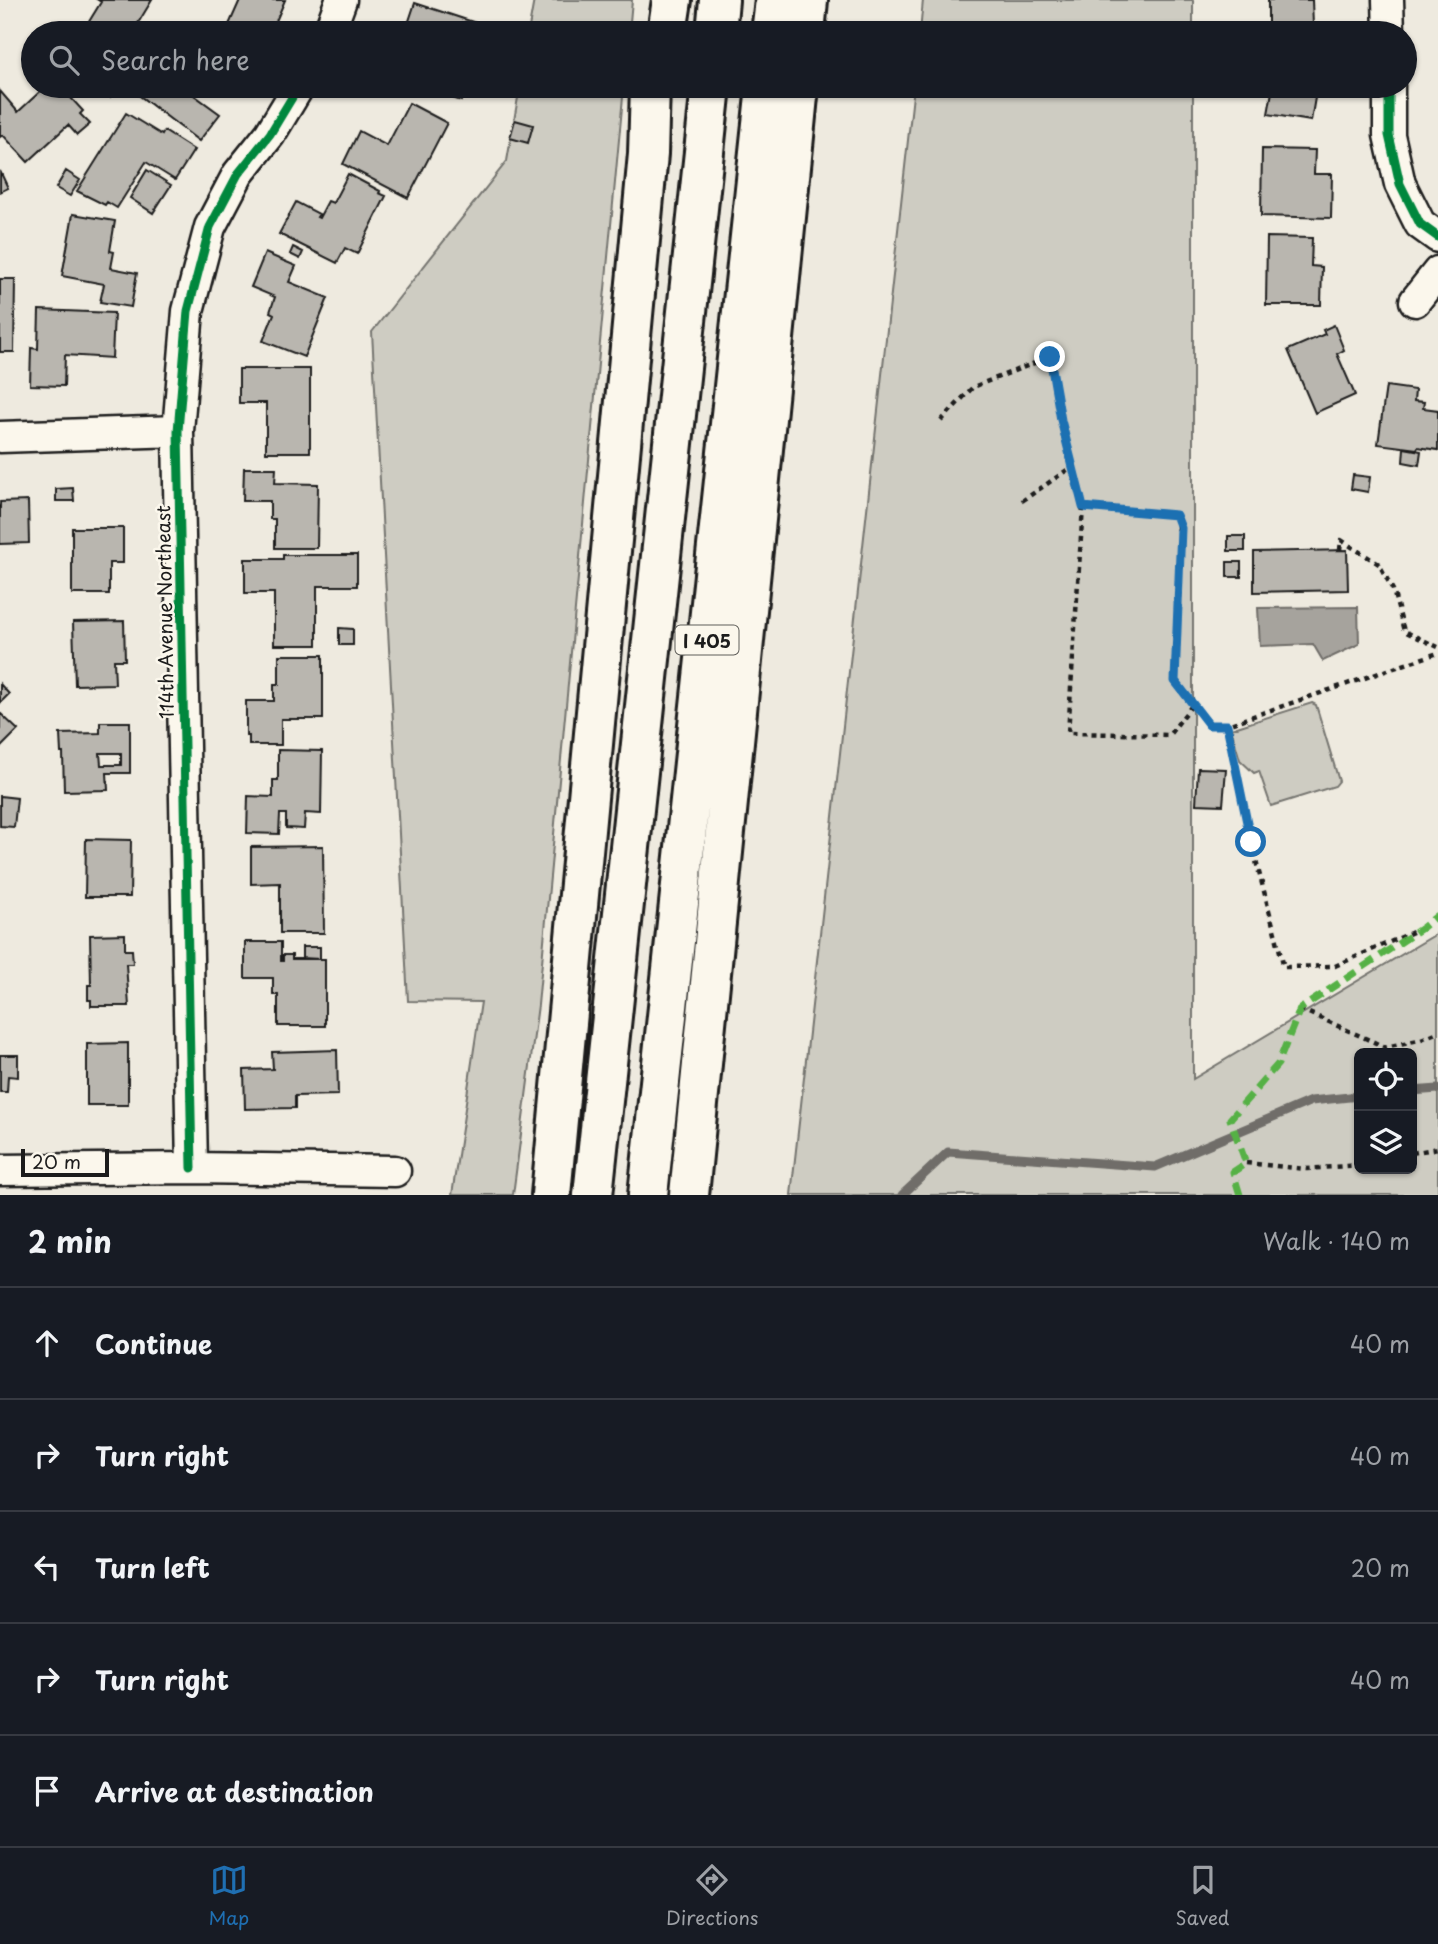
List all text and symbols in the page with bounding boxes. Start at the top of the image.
search box [21,21,1417,98]
text: Search here [101,40,250,79]
icon: search [45,41,83,79]
route end [1034,341,1065,372]
street label: 114th Avenue Northeast [148,505,180,719]
road number: I 405 [676,626,738,654]
route start [1235,826,1266,857]
map controls [1354,1048,1417,1174]
button: locate [1354,1048,1417,1111]
button: layers [1354,1111,1417,1174]
scale bar [21,1146,108,1178]
text: 20 m [32,1147,81,1175]
text: 2 min [28,1218,112,1263]
text: Walk · 140 m [1263,1223,1410,1258]
icon: ahead [28,1324,66,1362]
text: Continue [95,1324,212,1363]
text: 40 m [1350,1326,1410,1361]
icon: right [28,1436,66,1474]
text: Turn right [95,1436,229,1475]
text: 40 m [1350,1438,1410,1473]
icon: left [28,1548,66,1586]
text: Turn left [95,1548,210,1587]
text: 20 m [1351,1550,1410,1585]
icon: right [28,1660,66,1698]
text: Turn right [95,1660,229,1699]
text: 40 m [1350,1662,1410,1697]
icon: arrive [28,1772,66,1810]
text: Arrive at destination [95,1772,374,1811]
tab: Map [209,1861,249,1931]
tab: Directions [666,1861,759,1931]
tab: Saved [1176,1861,1229,1931]

